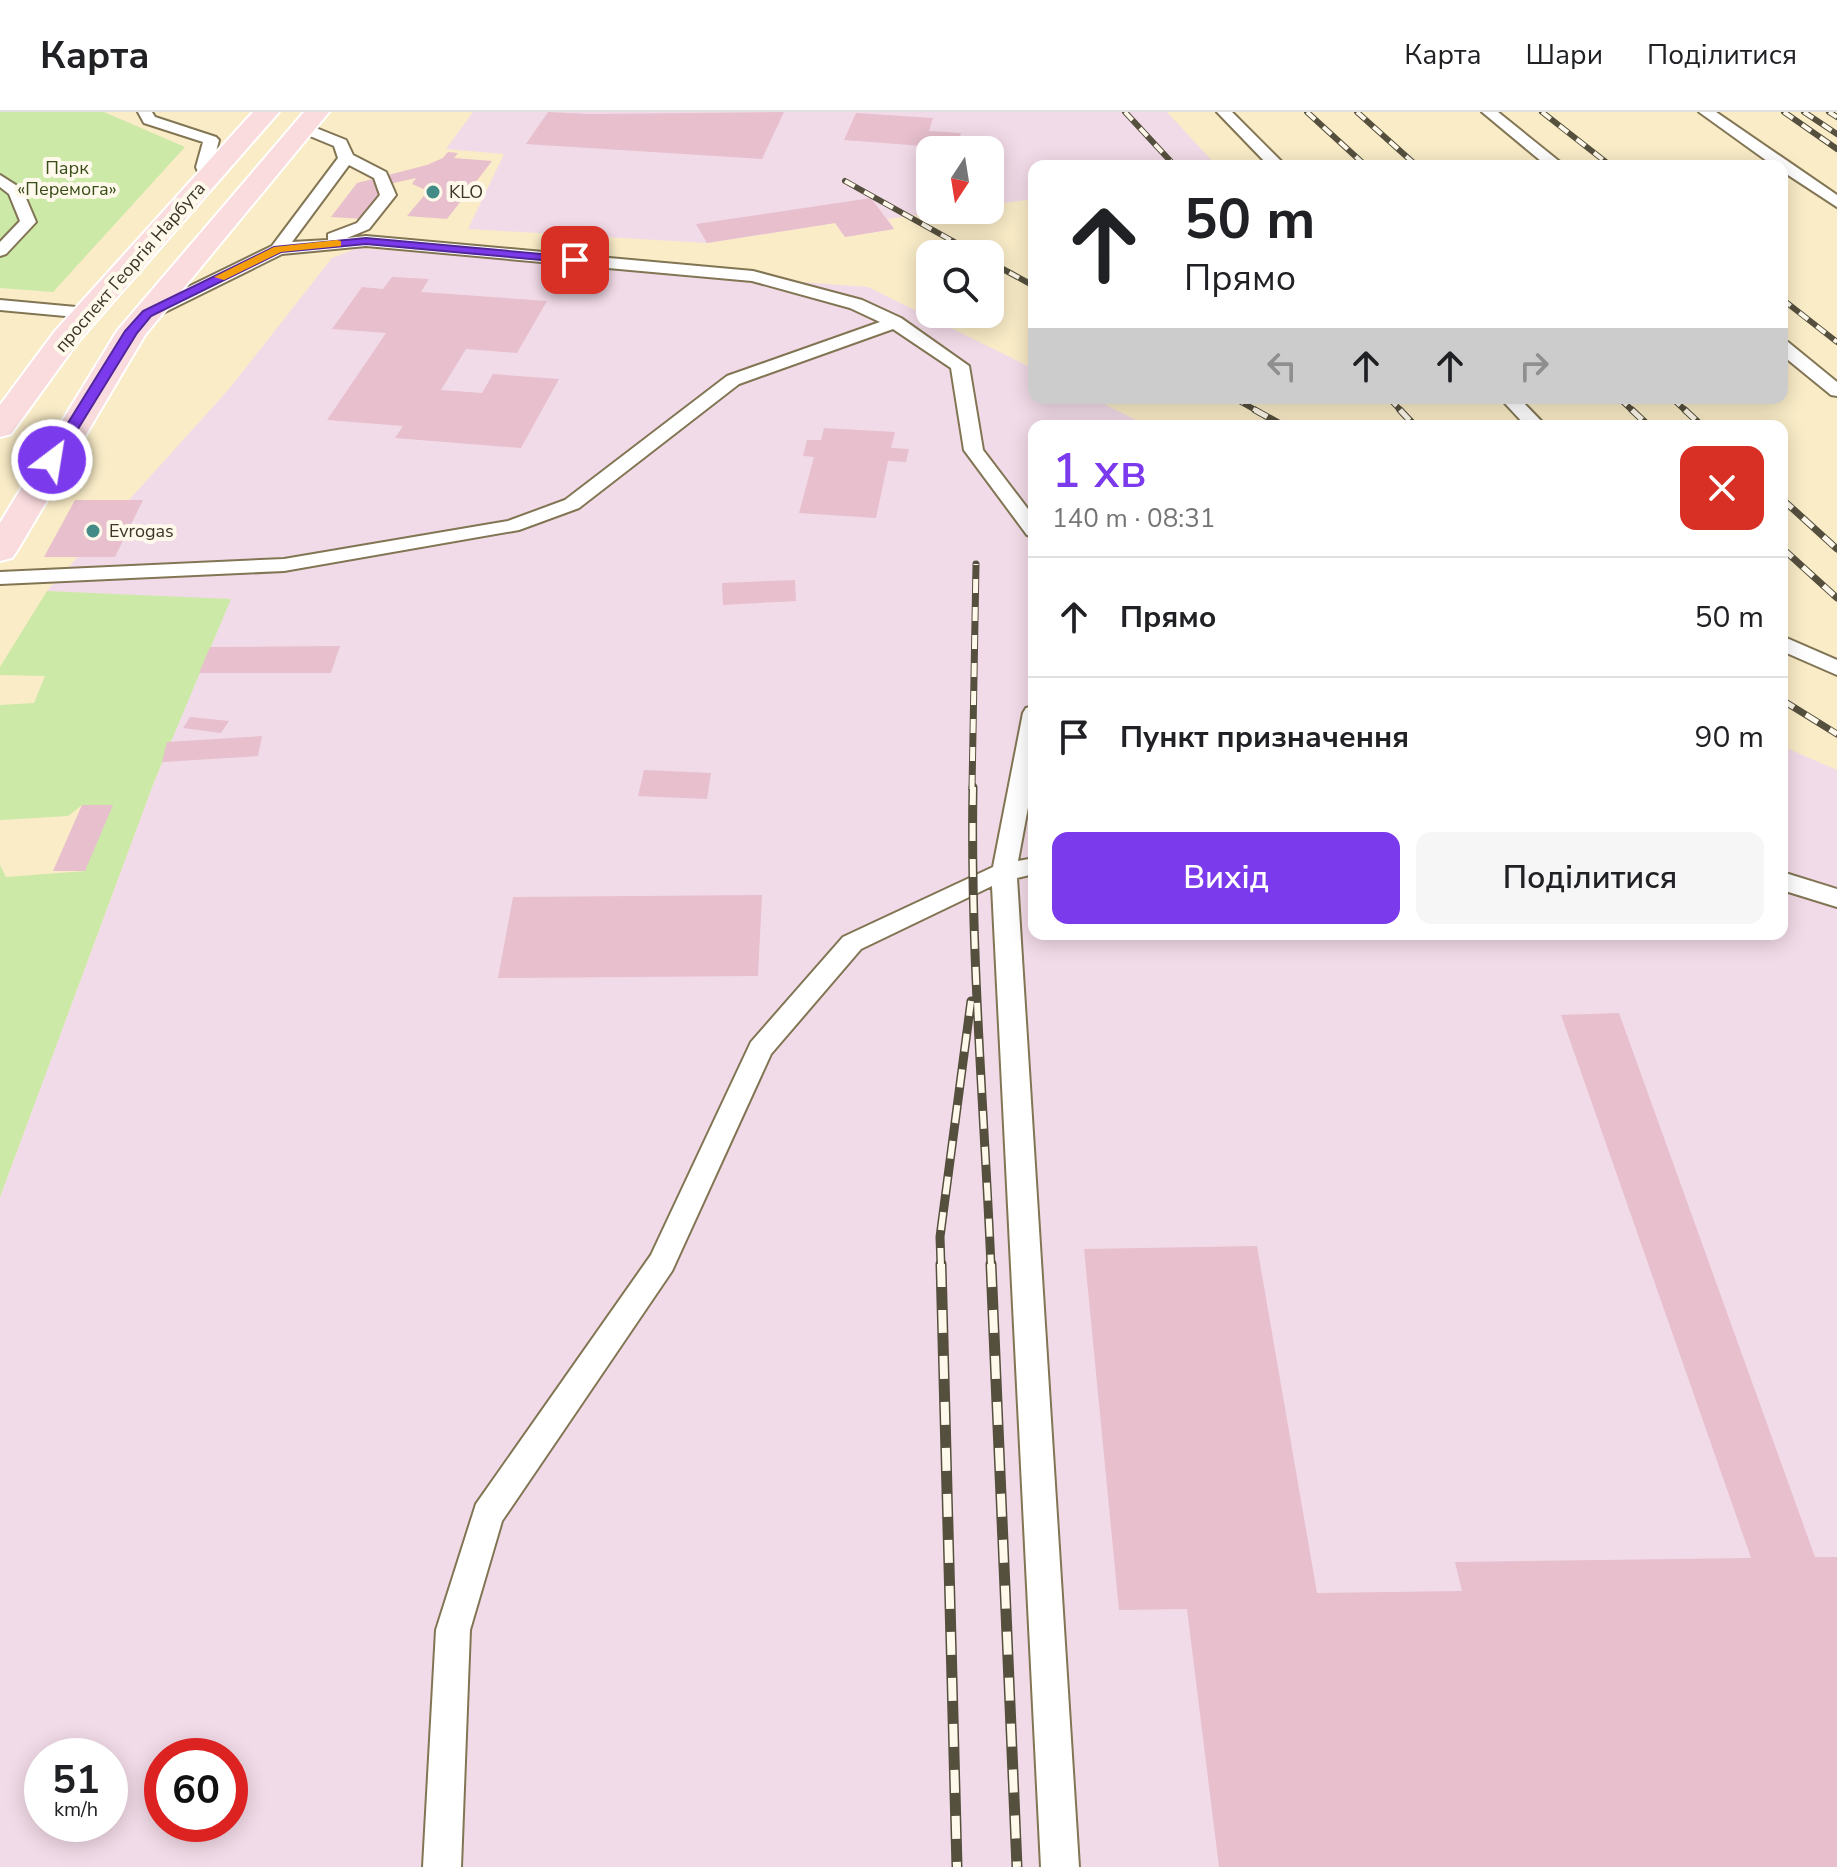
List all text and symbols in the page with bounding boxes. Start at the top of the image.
text: Карта [40,30,150,81]
text: Карта [1404,36,1482,74]
text: Шари [1526,36,1603,74]
text: Поділитися [1647,36,1797,74]
north arrow [916,136,1004,224]
map controls [916,136,1004,328]
park label: Парк «Перемога» [17,156,117,201]
street label: проспект Георгія Нарбута [49,177,211,357]
place label: KLO [449,180,483,204]
text: 50 m [1184,181,1315,258]
marker: KLO [424,183,442,201]
icon: ahead [1052,192,1156,296]
pin [541,226,609,294]
icon: arrive [553,238,597,282]
button: search [916,240,1004,328]
text: Прямо [1184,254,1296,303]
icon: left [1260,344,1304,388]
icon: ahead [1344,344,1388,388]
icon: ahead [1428,344,1472,388]
icon: right [1512,344,1556,388]
position arrow [10,418,94,502]
text: 1 хв [1052,438,1146,504]
button: close [1680,446,1764,530]
text: 140 m · 08:31 [1052,501,1215,536]
place label: Evrogas [109,519,174,543]
marker: Evrogas [84,522,102,540]
icon: ahead [1052,595,1096,639]
text: Прямо [1120,597,1217,638]
text: 50 m [1695,597,1764,638]
icon: arrive [1052,715,1096,759]
text: Пункт призначення [1120,717,1409,758]
text: 90 m [1695,717,1764,758]
button: Вихід [1052,832,1400,924]
button: Поділитися [1416,832,1764,924]
speed limit sign: 60 [144,1738,248,1842]
text: 51 [52,1753,100,1807]
text: km/h [54,1796,98,1823]

